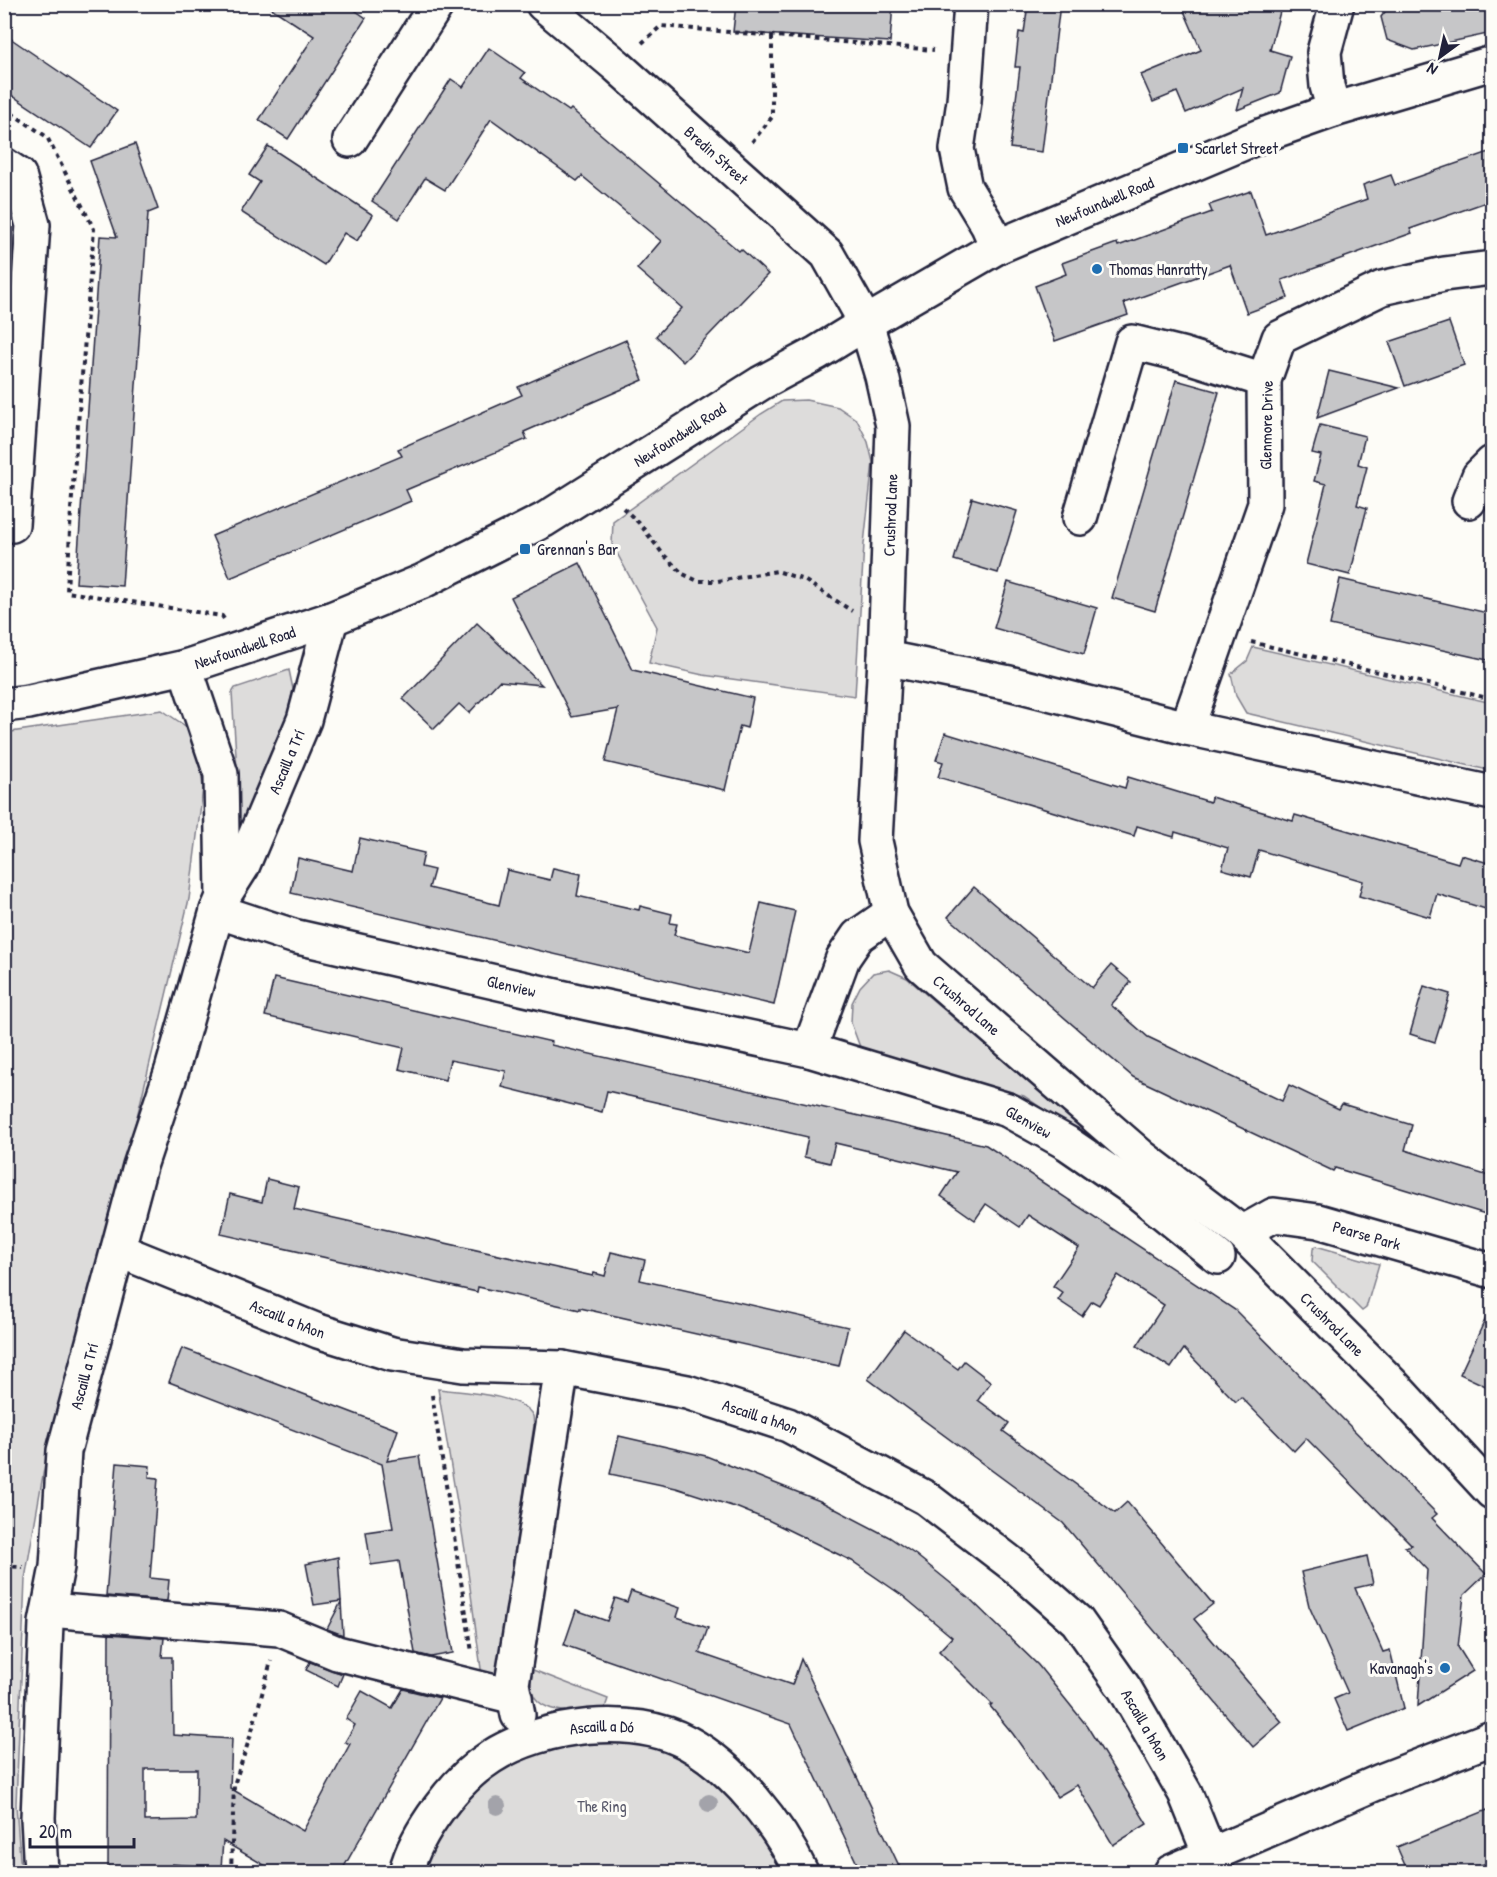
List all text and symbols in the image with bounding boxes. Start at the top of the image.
north arrow [1410,27,1470,87]
text: N [1422,58,1441,81]
street label: Bredin Street [680,121,753,190]
place label: Scarlet Street [1195,137,1279,159]
marker: Scarlet Street [1176,141,1190,155]
street label: Newfoundwell Road [1052,171,1157,232]
place label: Thomas Hanratty [1109,258,1208,280]
marker: Thomas Hanratty [1090,262,1104,276]
street label: Glenmore Drive [1254,380,1278,470]
street label: Newfoundwell Road [629,397,730,472]
street label: Crushrod Lane [878,473,902,557]
place label: Grennan's Bar [537,538,618,560]
marker: Grennan's Bar [518,542,532,556]
street label: Newfoundwell Road [191,620,298,674]
street label: Ascaill a Trí [263,726,310,797]
street label: Crushrod Lane [928,969,1006,1041]
street label: Glenview [485,970,538,1002]
street label: Glenview [1002,1100,1056,1143]
street label: Pearse Park [1330,1215,1404,1255]
street label: Crushrod Lane [1295,1287,1370,1361]
street label: Ascaill a hAon [247,1294,328,1343]
street label: Ascaill a Trí [65,1341,103,1412]
street label: Ascaill a hAon [720,1393,803,1440]
place label: Kavanagh's [1370,1657,1433,1679]
marker: Kavanagh's [1438,1661,1452,1675]
street label: Ascaill a hAon [1116,1685,1175,1764]
street label: Ascaill a Dó [568,1714,636,1740]
park label: The Ring [577,1795,627,1817]
scale bar [30,1811,134,1849]
text: 20 m [39,1819,72,1844]

